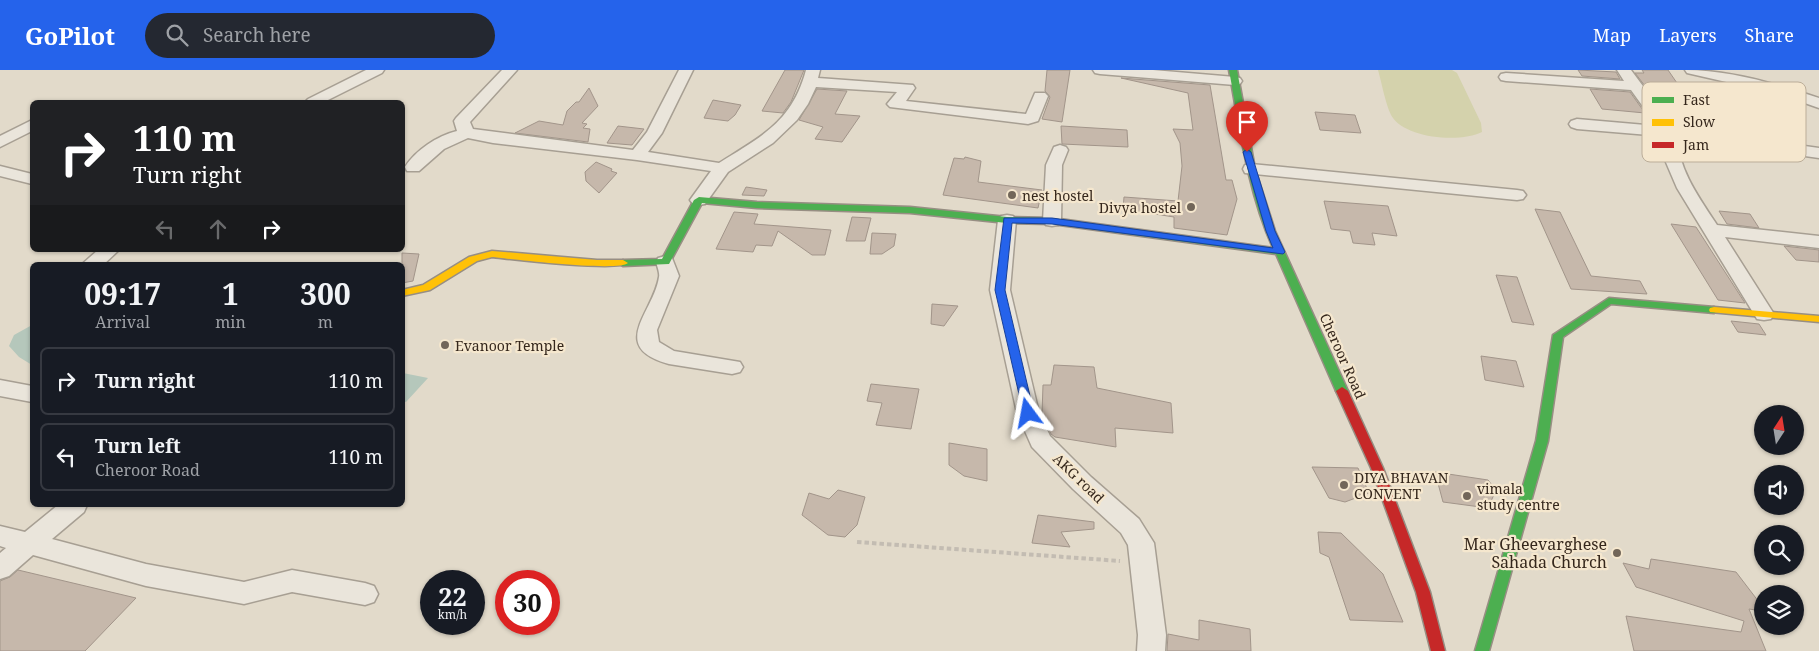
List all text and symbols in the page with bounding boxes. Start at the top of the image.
search box [145,13,495,58]
text: GoPilot [25,19,115,52]
icon: search [163,21,191,49]
text: Search here [203,22,311,48]
text: Map [1593,23,1631,47]
text: Layers [1659,23,1717,47]
text: Share [1745,23,1794,47]
legend [1642,82,1806,162]
text: Fast [1683,90,1710,109]
pin [1226,101,1268,152]
icon: arrive [1233,108,1261,136]
text: Slow [1683,112,1716,131]
text: 110 m [133,114,236,161]
icon: right [50,120,115,185]
text: Jam [1682,135,1709,154]
text: Turn right [133,159,242,189]
place label: nest hostel [1022,186,1094,205]
marker: nest hostel [1006,189,1018,201]
place label: Divya hostel [1099,198,1182,217]
marker: Divya hostel [1185,201,1197,213]
icon: left [151,215,179,243]
icon: ahead [204,215,232,243]
icon: right [257,215,285,243]
text: 09:17 [84,273,161,314]
text: 1 [222,273,239,314]
text: 300 [300,273,351,314]
street label: Cheroor Road [1316,310,1370,402]
text: Arrival [95,311,150,333]
text: min [215,311,246,333]
text: m [318,311,333,333]
place label: Evanoor Temple [455,336,564,355]
marker: Evanoor Temple [439,339,451,351]
icon: right [52,367,80,395]
text: Turn right [95,368,195,394]
text: 110 m [328,368,383,394]
position arrow [1001,386,1053,438]
north arrow [1754,405,1804,455]
map controls [1754,405,1804,635]
text: Turn left [95,433,181,459]
icon: left [52,443,80,471]
text: 110 m [328,444,383,470]
street label: AKG road [1049,449,1109,507]
text: Cheroor Road [95,459,200,481]
button: sound [1754,465,1804,515]
place label: DIYA BHAVAN CONVENT [1354,468,1449,503]
marker: DIYA BHAVAN CONVENT [1338,479,1350,491]
place label: vimala study centre [1477,479,1560,514]
marker: vimala study centre [1461,490,1473,502]
button: search [1754,525,1804,575]
place label: Mar Gheevarghese Sahada Church [1464,533,1607,573]
marker: Mar Gheevarghese Sahada Church [1611,547,1623,559]
speed limit sign: 30 [495,570,560,635]
text: 22 [438,579,467,613]
button: layers [1754,585,1804,635]
text: km/h [438,606,467,623]

